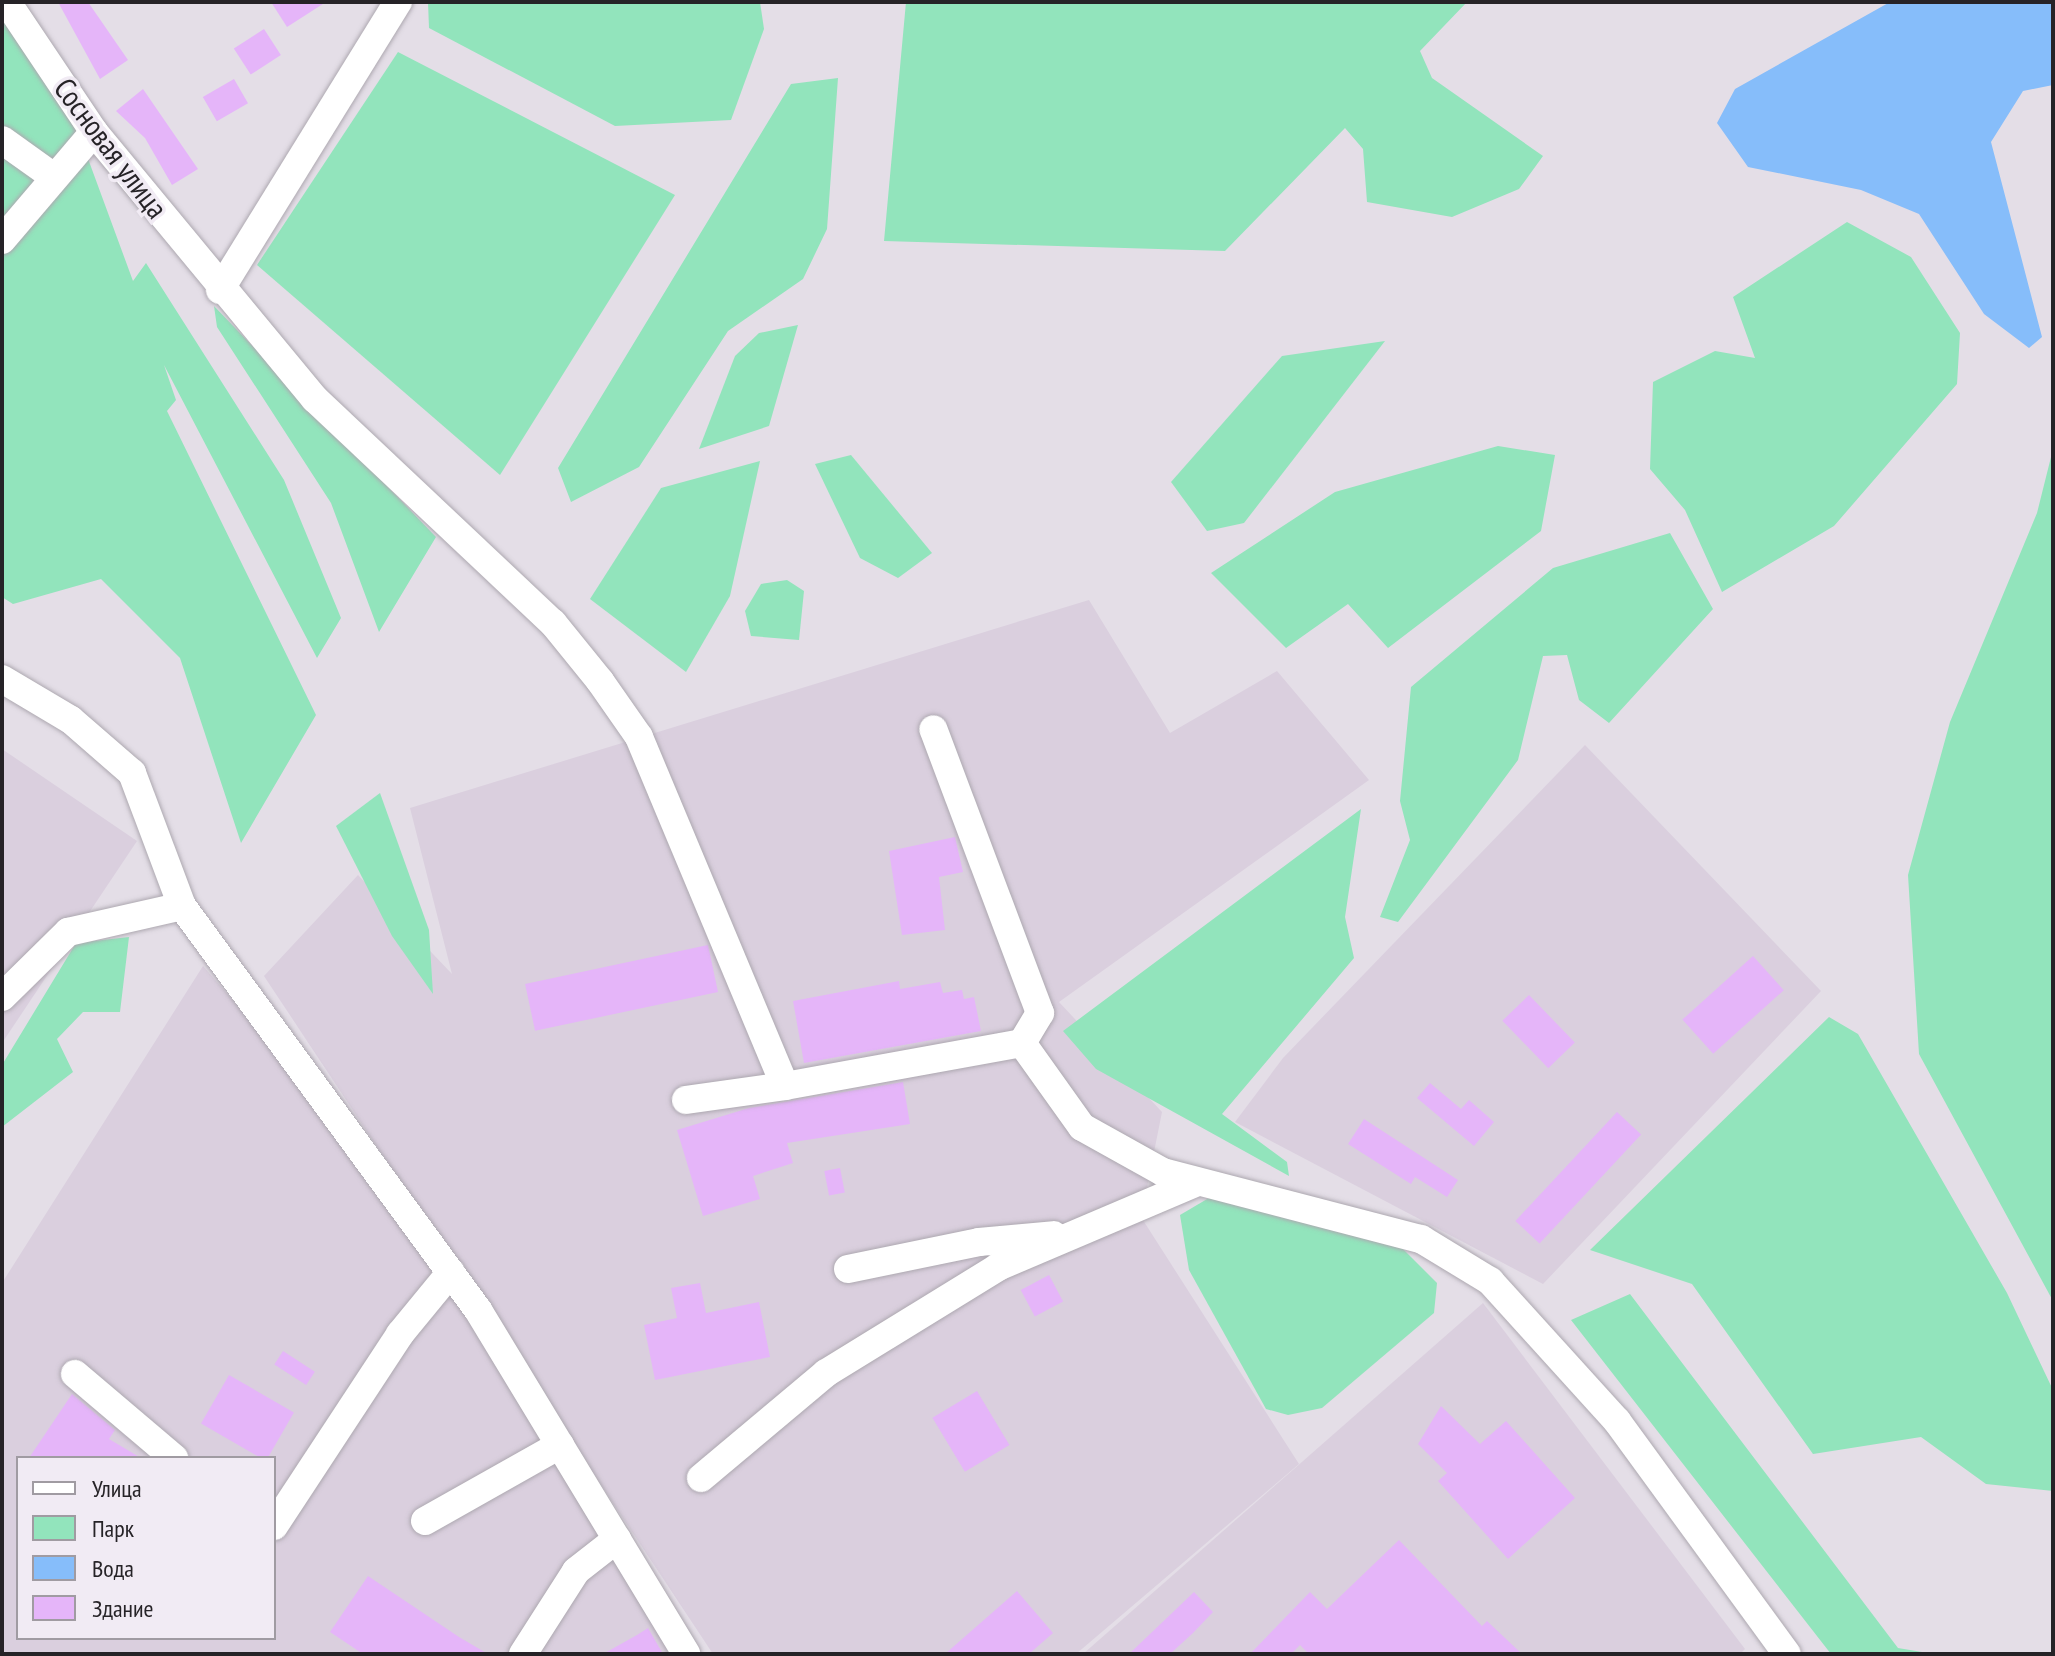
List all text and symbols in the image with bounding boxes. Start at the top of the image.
street label: Сосновая улица [47,71,175,225]
legend [16,1456,276,1640]
text: Улица [92,1473,142,1504]
text: Парк [92,1513,134,1544]
text: Вода [92,1553,134,1584]
text: Здание [92,1593,153,1624]

